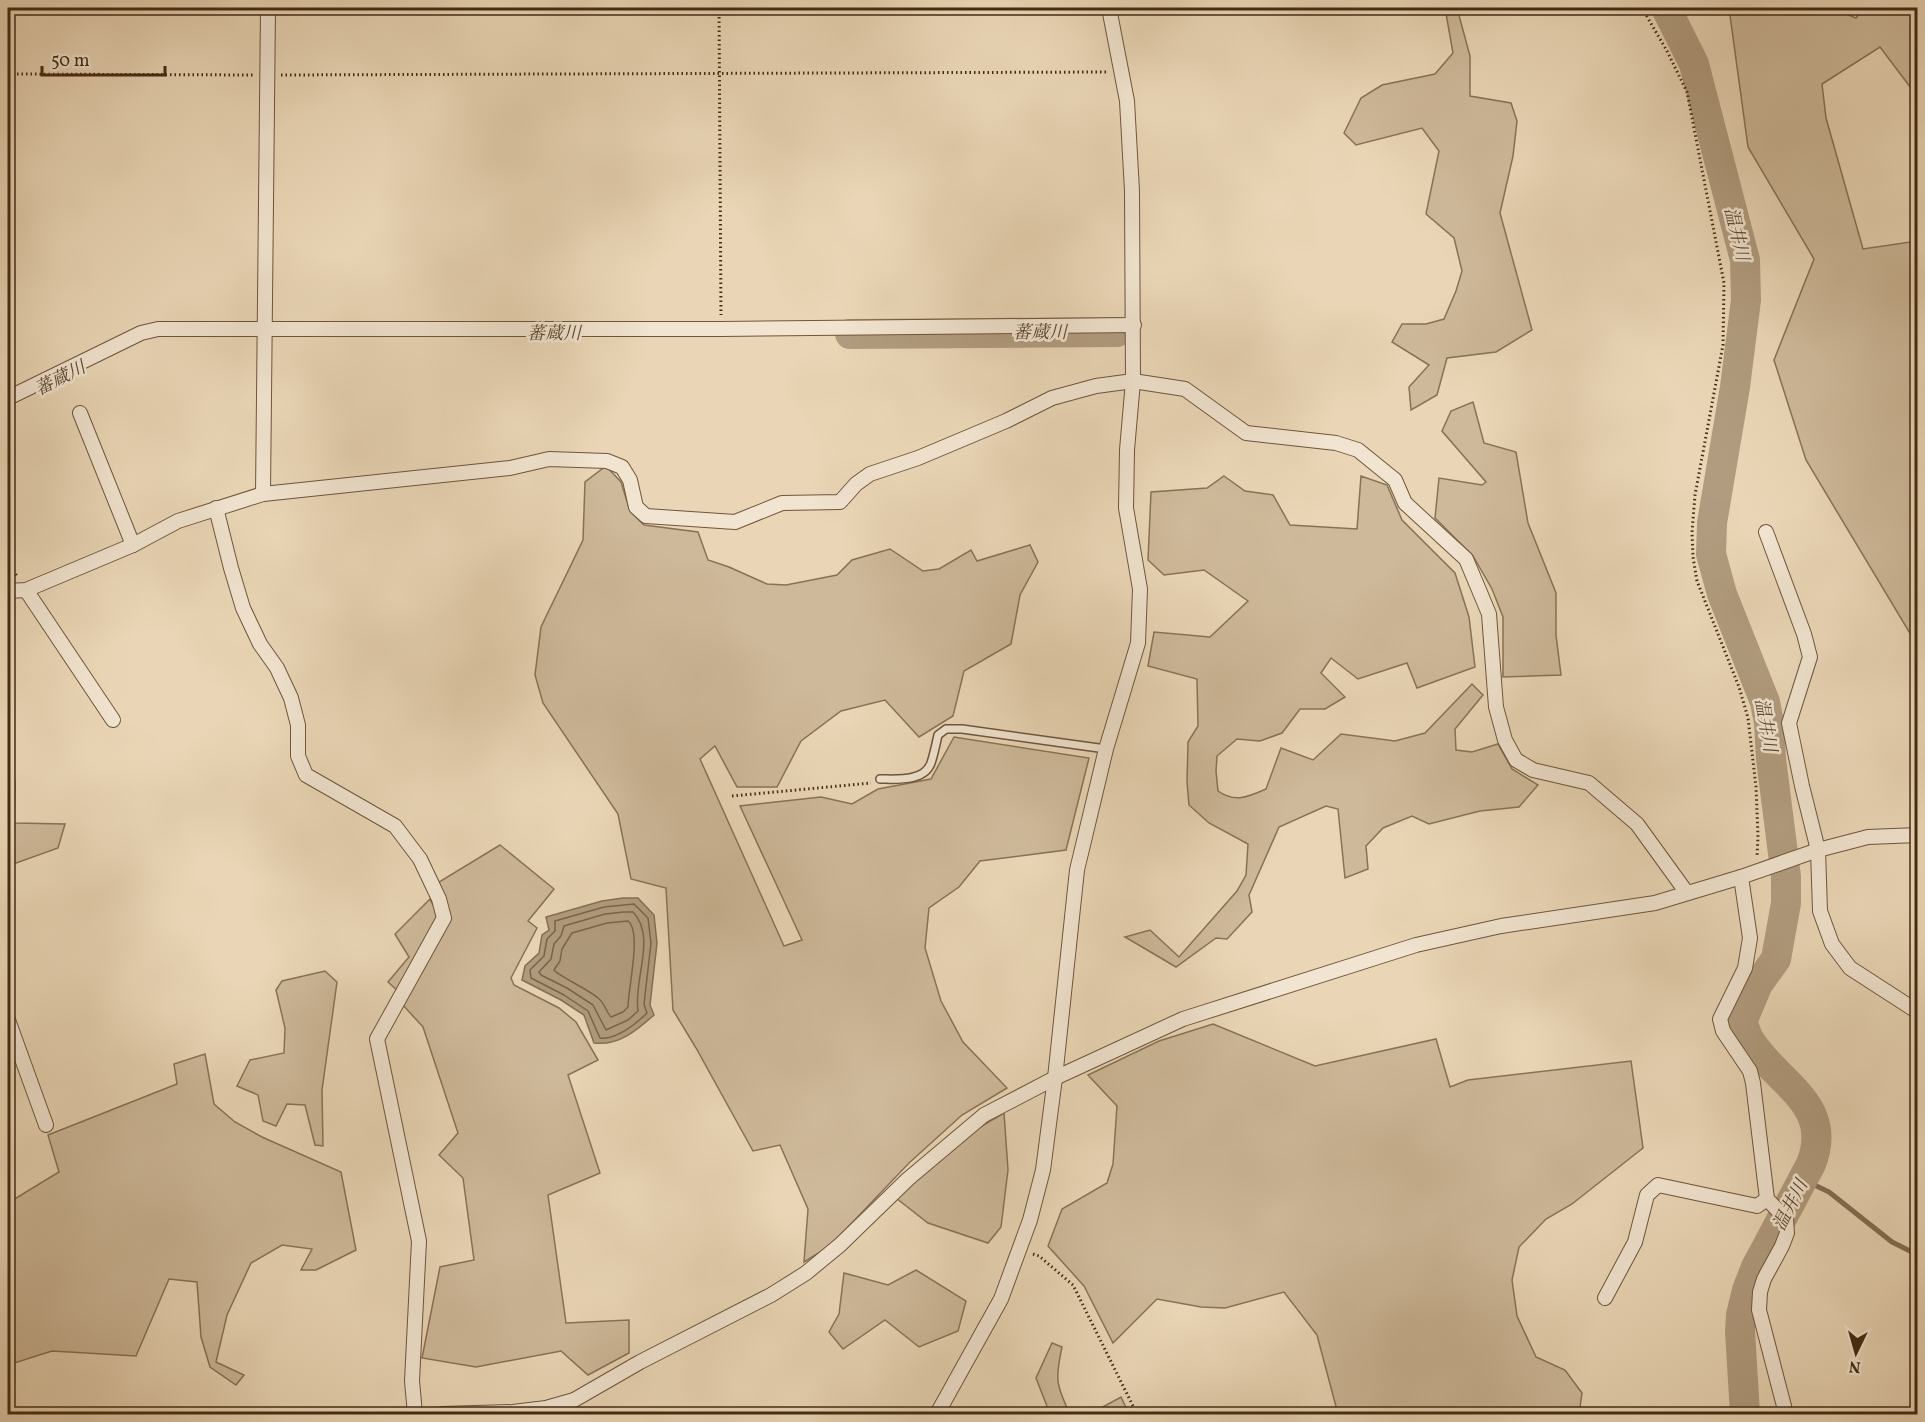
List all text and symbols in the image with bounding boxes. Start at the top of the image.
scale bar [42,39,165,77]
text: 50 m [51,49,90,74]
water label: 温井川 [1717,205,1754,265]
water label: 蕃蔵川 [1013,321,1069,346]
water label: 蕃蔵川 [527,322,583,347]
water label: 蕃蔵川 [31,355,92,403]
water label: 温井川 [1748,697,1782,756]
water label: 温井川 [1768,1174,1816,1235]
north arrow [1826,1323,1886,1383]
text: N [1848,1354,1862,1377]

